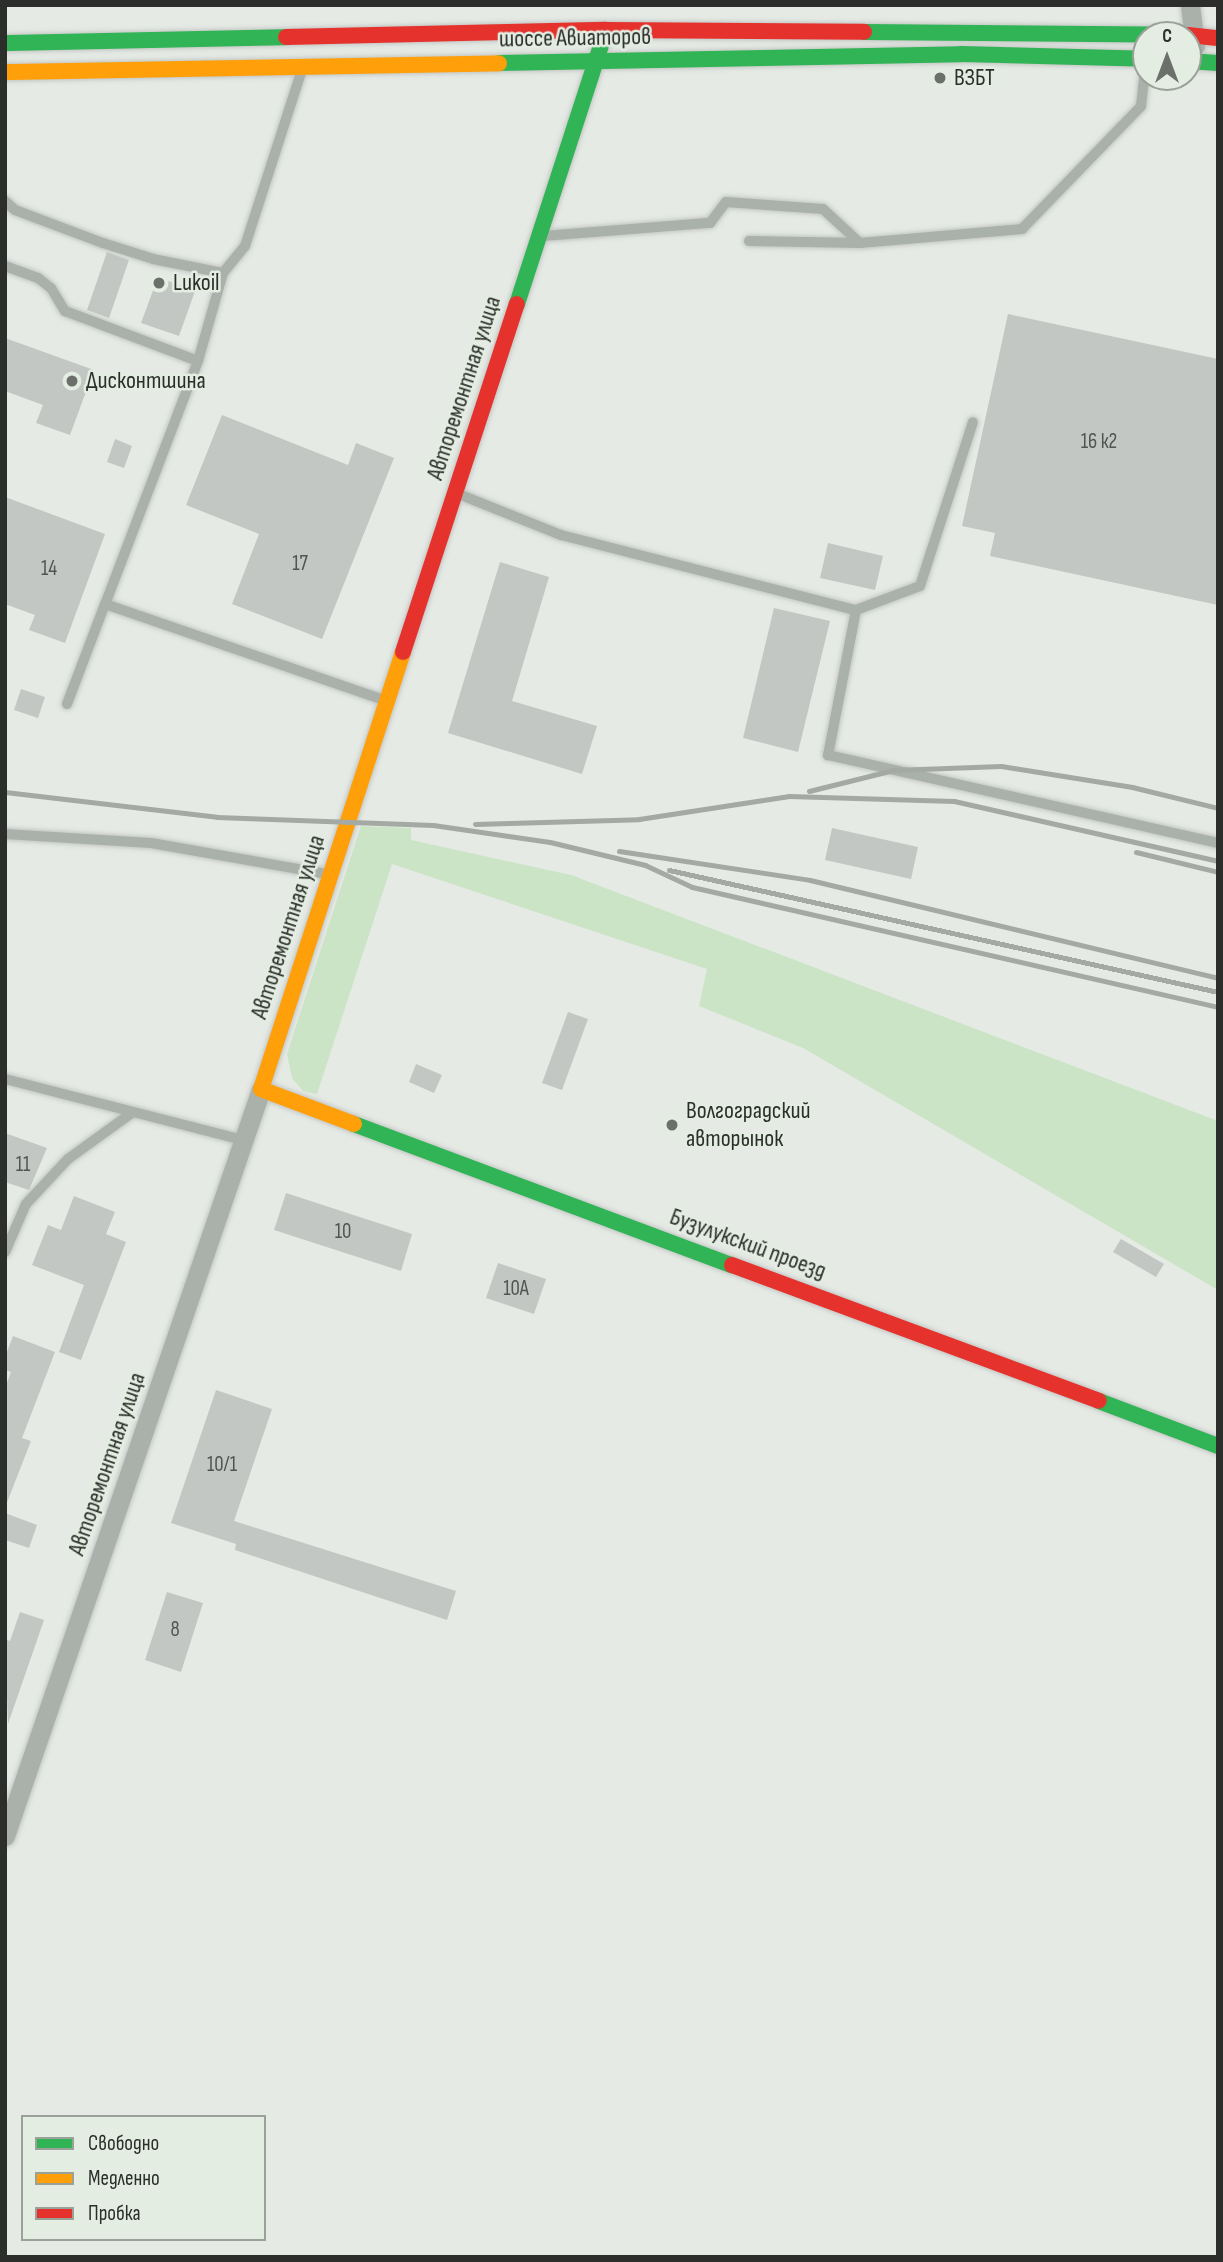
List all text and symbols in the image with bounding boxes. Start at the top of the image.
north arrow [1132,21,1202,91]
street label: шоссе Авиаторов [499,22,651,54]
text: С [1162,25,1172,48]
place label: ВЗБТ [954,64,995,92]
marker: ВЗБТ [932,70,948,86]
place label: Lukoil [173,269,220,297]
marker: Lukoil [151,275,167,291]
street label: Авторемонтная улица [421,292,507,484]
place label: Дисконтшина [86,367,206,395]
marker: Дисконтшина [64,373,80,389]
house number: 16 к2 [1081,429,1117,455]
house number: 17 [292,551,308,577]
house number: 14 [41,556,57,582]
street label: Авторемонтная улица [245,831,331,1023]
place label: Волгоградский авторынок [686,1097,811,1153]
marker: Волгоградский авторынок [664,1117,680,1133]
house number: 11 [16,1152,30,1178]
street label: Бузулукский проезд [666,1202,830,1286]
house number: 10 [335,1219,351,1245]
house number: 10А [503,1276,529,1302]
street label: Авторемонтная улица [62,1369,152,1559]
house number: 10/1 [207,1452,237,1478]
house number: 8 [170,1617,180,1643]
legend [21,2115,266,2241]
text: Свободно [88,2131,159,2156]
text: Медленно [88,2166,160,2191]
text: Пробка [88,2201,141,2226]

